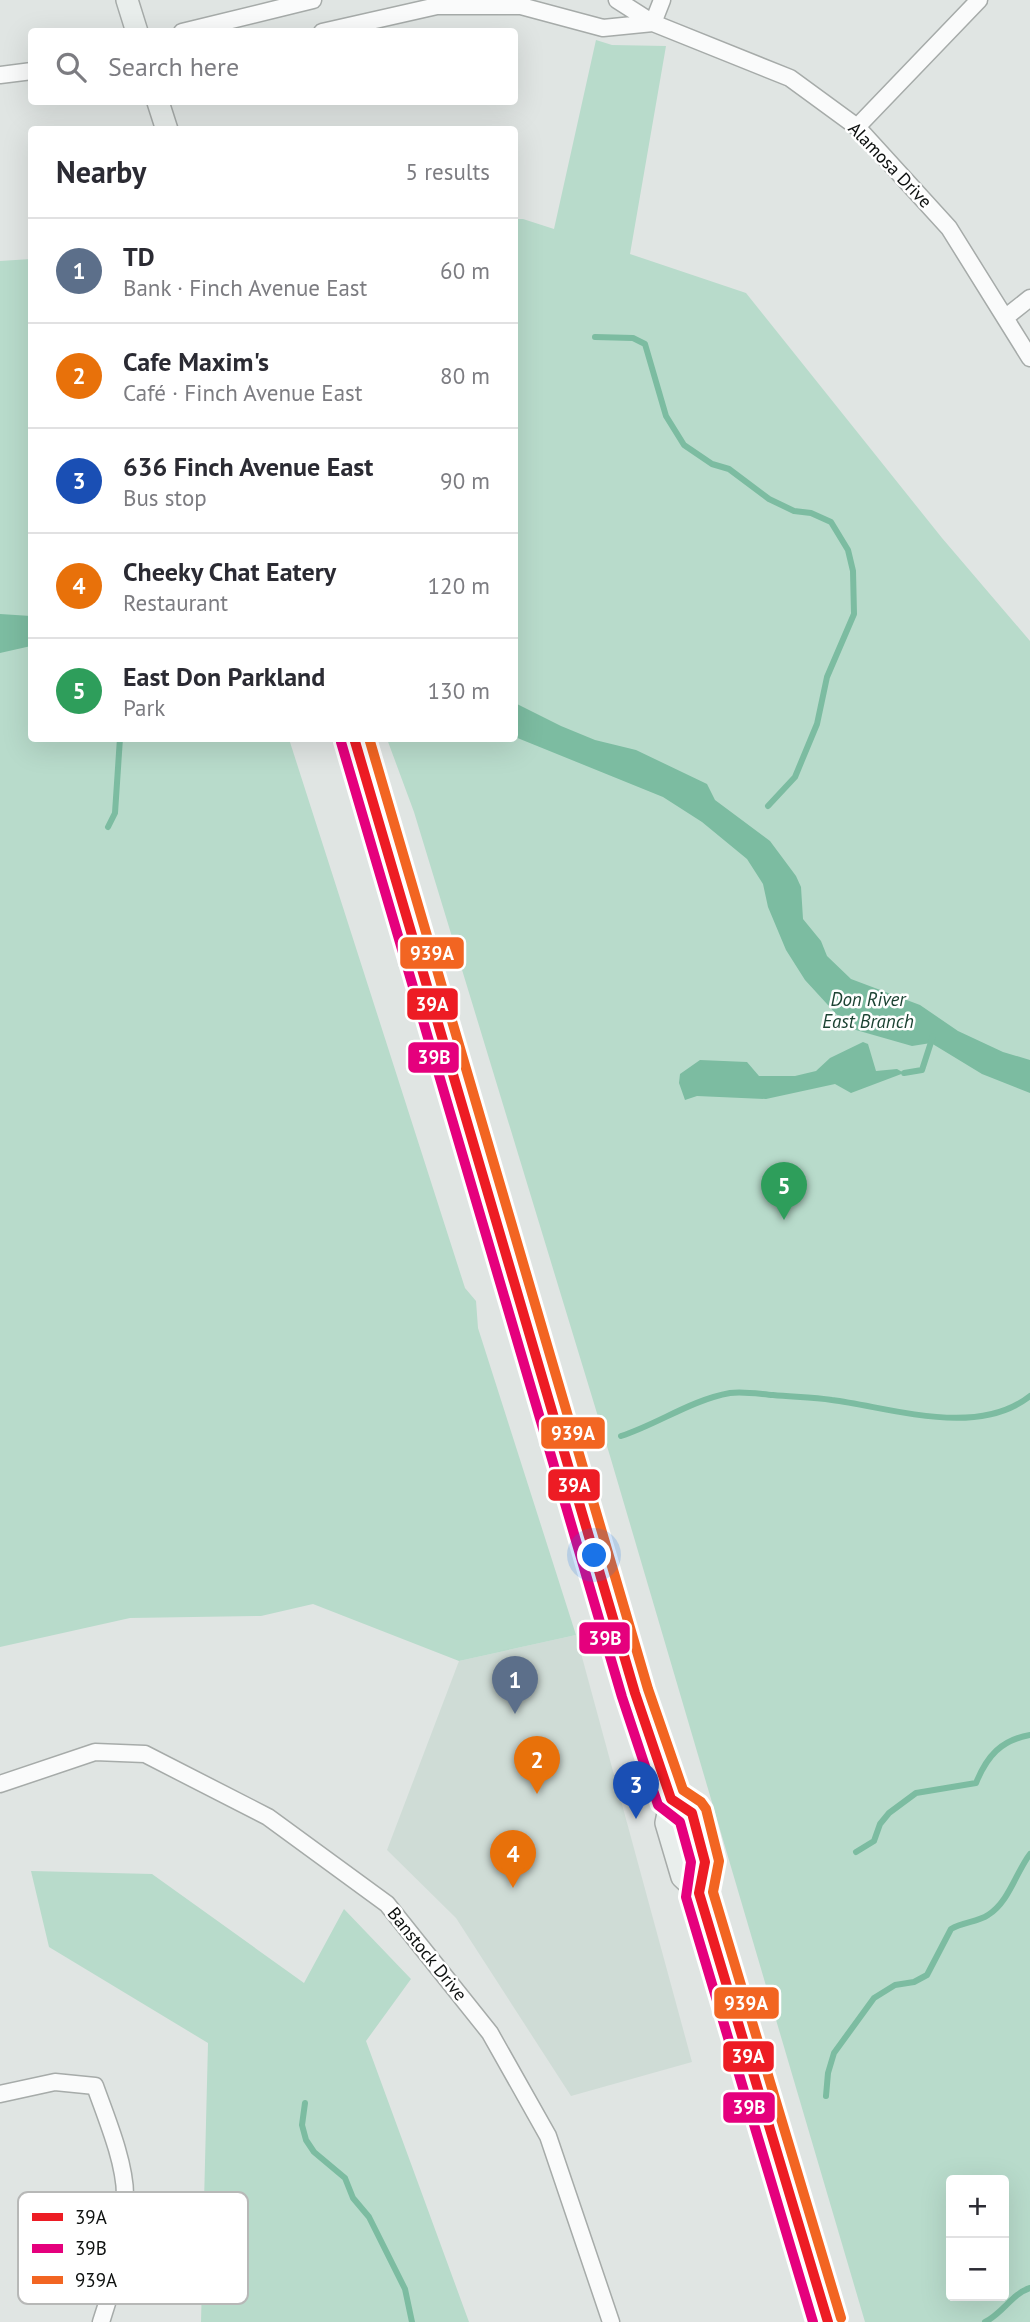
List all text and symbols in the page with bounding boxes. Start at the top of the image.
search box [28,28,518,105]
icon: search [52,48,90,86]
text: Search here [108,50,239,83]
street label: Alamosa Drive [844,117,937,212]
text: Nearby [56,152,146,191]
text: 5 results [406,157,490,186]
text: TD [123,240,155,273]
text: 1 [72,256,86,285]
text: 60 m [440,256,490,285]
text: Bank · Finch Avenue East [123,273,367,302]
text: Cafe Maxim's [123,345,269,378]
text: 2 [72,361,86,390]
text: 80 m [440,361,490,390]
text: Café · Finch Avenue East [123,378,363,407]
text: 636 Finch Avenue East [123,450,373,483]
text: 3 [72,466,86,495]
text: 90 m [440,466,490,495]
text: Bus stop [123,483,207,512]
text: Cheeky Chat Eatery [123,555,336,588]
text: 4 [72,571,86,600]
text: 120 m [428,571,490,600]
text: Restaurant [123,588,228,617]
text: East Don Parkland [123,660,325,693]
text: 5 [72,676,86,705]
text: 130 m [428,676,490,705]
text: Park [123,693,165,722]
line badge: 939A [399,936,465,970]
text: 939A [410,941,454,965]
line badge: 39A [406,987,459,1021]
water label: Don River East Branch [822,987,914,1033]
text: 39A [415,992,449,1016]
line badge: 39B [407,1041,460,1074]
text: 39B [418,1045,450,1069]
pin: 5 [761,1162,807,1220]
line badge: 939A [540,1416,606,1450]
text: 939A [551,1421,595,1445]
line badge: 39A [547,1468,601,1502]
text: 39A [557,1473,591,1497]
your location [577,1538,611,1572]
line badge: 39B [578,1621,631,1655]
text: 39B [589,1626,621,1650]
pin: 1 [492,1656,538,1714]
pin: 2 [514,1736,560,1794]
pin: 3 [613,1761,659,1819]
pin: 4 [490,1830,536,1888]
street label: Banstock Drive [383,1902,472,2005]
line badge: 939A [713,1986,780,2020]
text: 939A [724,1991,768,2015]
line badge: 39A [722,2040,775,2073]
text: 39A [731,2044,765,2068]
line badge: 39B [722,2091,776,2124]
text: 39B [733,2095,765,2119]
map controls [946,2175,1009,2301]
button: + [946,2175,1009,2238]
legend [18,2192,248,2304]
text: 39A [75,2205,107,2229]
text: 39B [75,2236,107,2260]
button: − [946,2238,1009,2301]
text: 939A [75,2268,117,2292]

